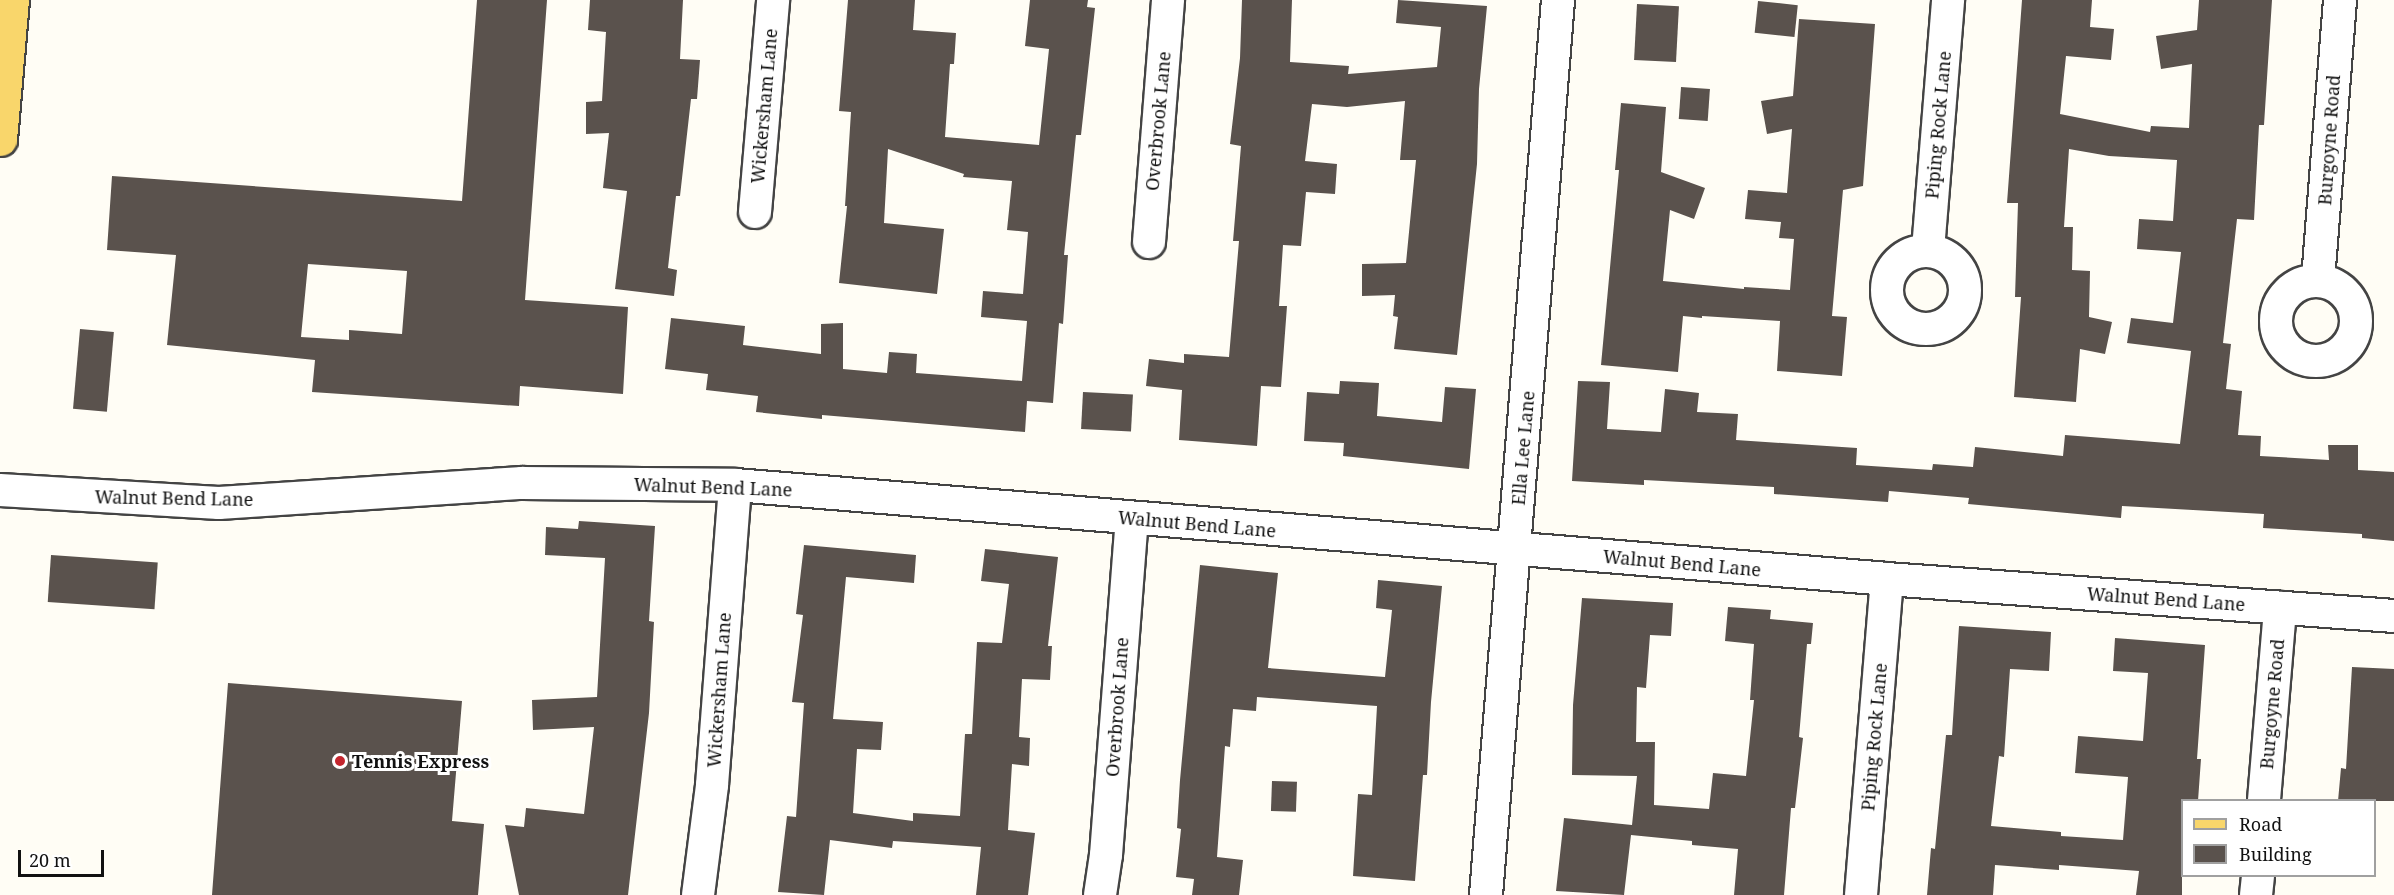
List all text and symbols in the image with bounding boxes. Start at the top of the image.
street label: Wickersham Lane [746,28,782,184]
street label: Overbrook Lane [1141,50,1175,192]
street label: Piping Rock Lane [1921,50,1955,200]
street label: Burgoyne Road [2314,74,2344,206]
street label: Ella Lee Lane [1507,390,1539,506]
street label: Walnut Bend Lane [633,473,793,501]
street label: Walnut Bend Lane [94,486,254,510]
street label: Walnut Bend Lane [1117,506,1277,542]
street label: Walnut Bend Lane [1602,545,1762,581]
street label: Walnut Bend Lane [2086,583,2246,615]
street label: Wickersham Lane [703,612,735,768]
street label: Overbrook Lane [1101,636,1133,778]
street label: Burgoyne Road [2256,638,2288,770]
street label: Piping Rock Lane [1857,662,1891,812]
place label: Tennis Express [352,750,489,772]
marker: Tennis Express [333,754,347,768]
legend [2181,799,2376,877]
text: Road [2239,812,2282,836]
scale bar [21,838,106,876]
text: Building [2239,842,2312,866]
text: 20 m [29,848,71,872]

